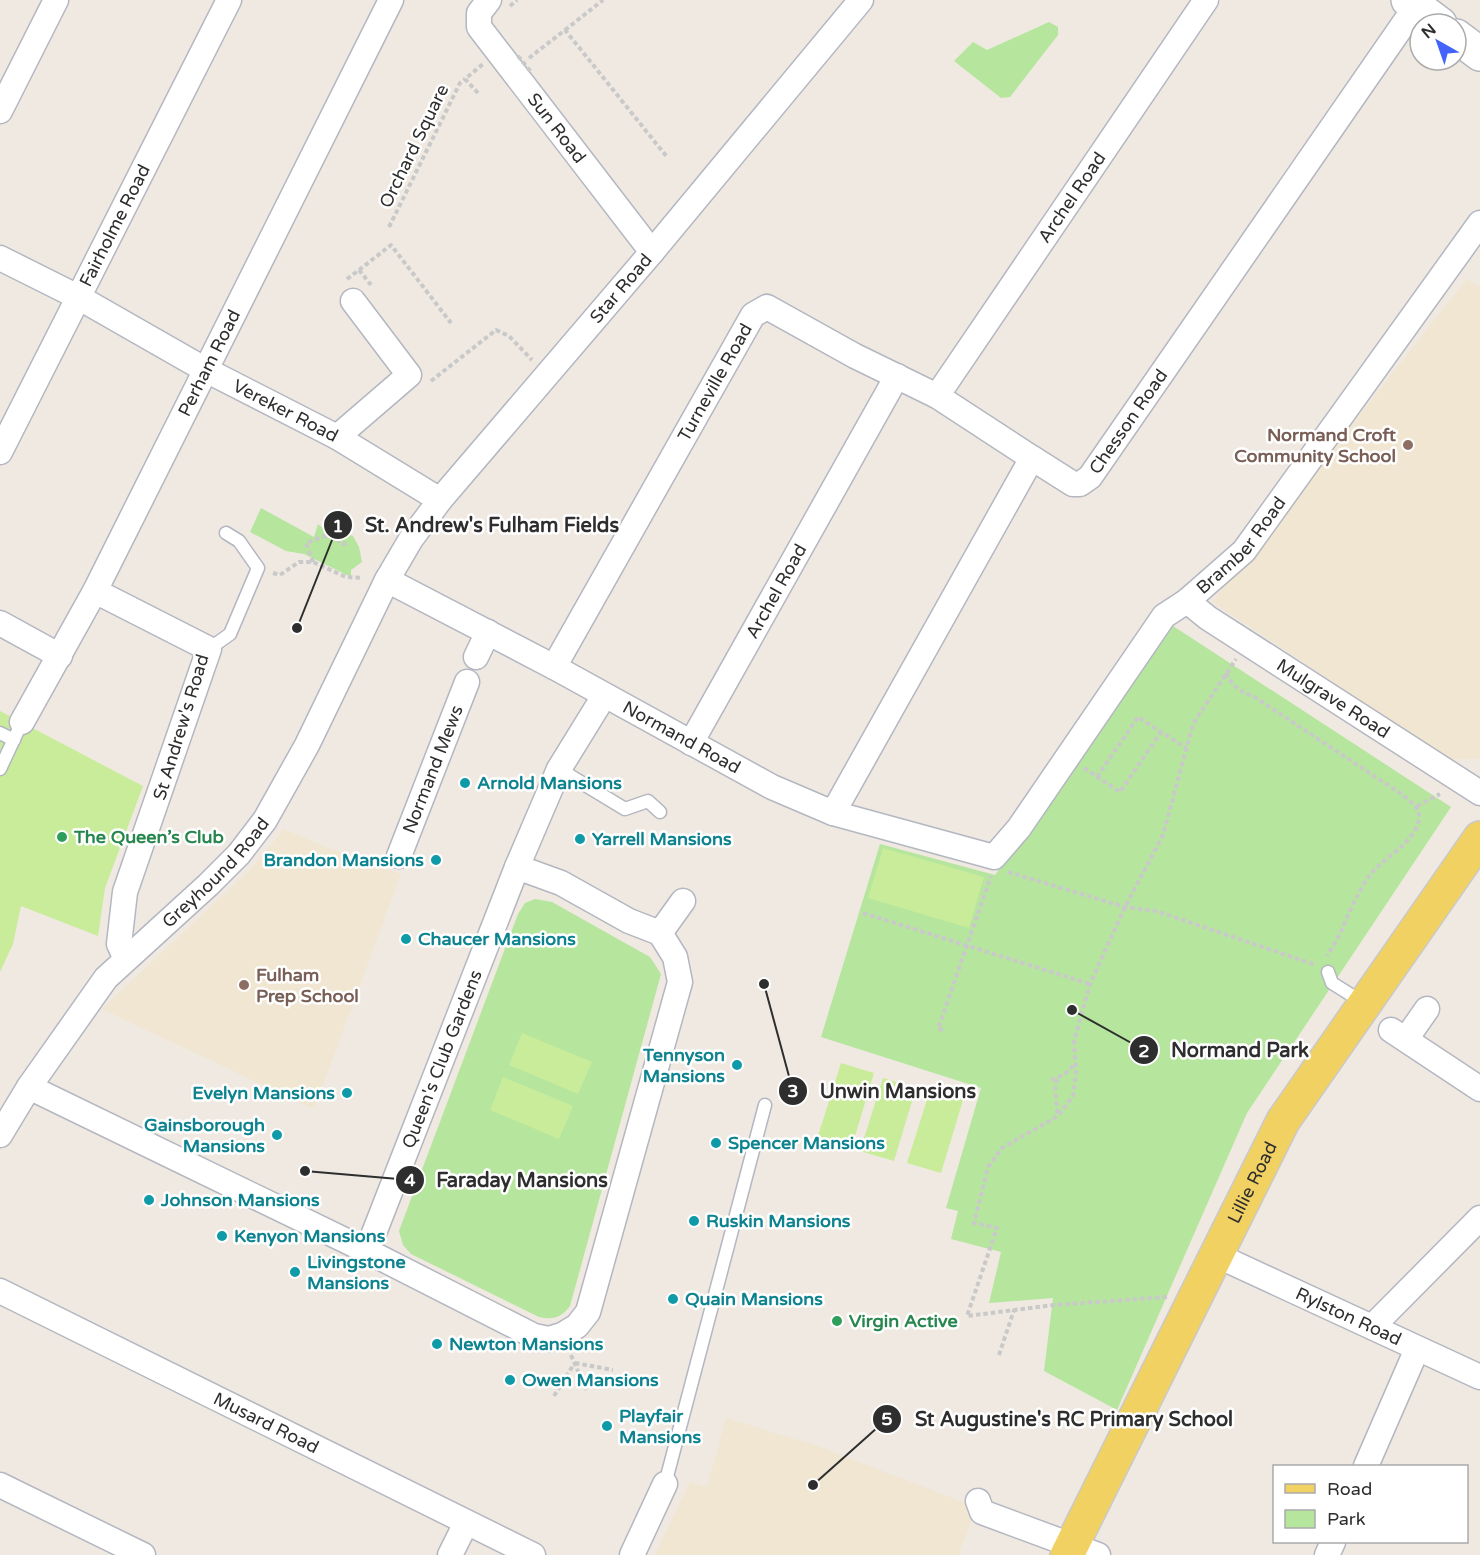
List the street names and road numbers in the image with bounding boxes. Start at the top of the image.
street label: Orchard Square [375,81,453,211]
street label: Sun Road [523,89,591,168]
street label: Archel Road [1033,148,1111,247]
street label: Fairholme Road [75,161,155,290]
street label: Star Road [585,249,657,328]
street label: Perham Road [173,306,245,420]
street label: Turneville Road [673,319,757,445]
street label: Chesson Road [1084,365,1172,478]
street label: Vereker Road [229,375,342,447]
street label: Bramber Road [1192,492,1291,599]
street label: Archel Road [741,540,811,643]
street label: St Andrew's Road [148,651,214,803]
street label: Mulgrave Road [1272,654,1394,743]
street label: Normand Road [619,696,744,778]
street label: Normand Mews [398,702,468,837]
street label: Greyhound Road [158,813,274,932]
street label: Queen's Club Gardens [397,967,487,1151]
street label: Lillie Road [1223,1138,1282,1227]
street label: Rylston Road [1292,1282,1405,1350]
street label: Musard Road [210,1387,322,1458]

